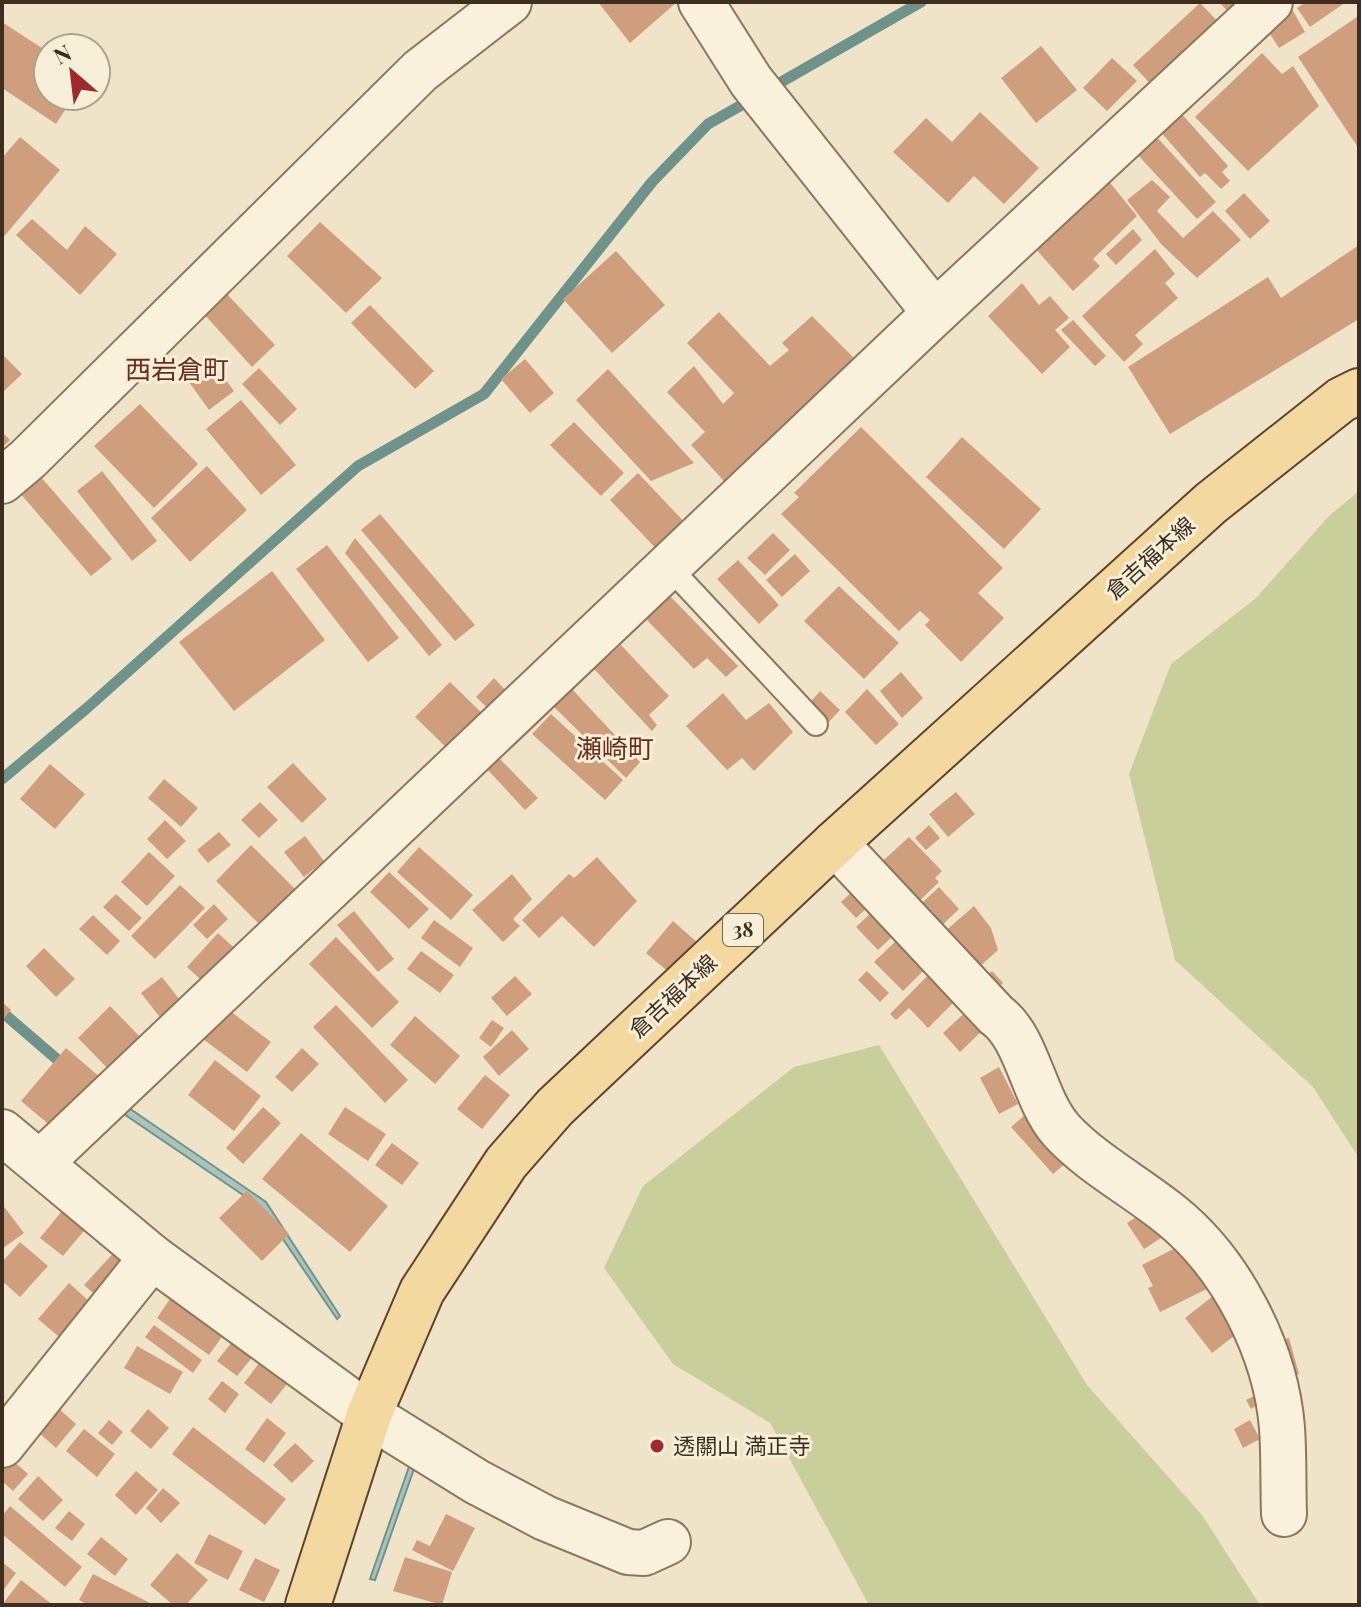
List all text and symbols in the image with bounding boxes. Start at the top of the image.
north arrow [32,32,112,112]
text: N [48,36,76,70]
district label: 西岩倉町 [125,351,229,386]
street label: 倉吉福本線 [1098,509,1200,605]
district label: 瀬崎町 [576,730,654,765]
road number: 38 [723,914,763,946]
street label: 倉吉福本線 [622,947,723,1044]
place label: 透關山 満正寺 [673,1430,810,1460]
marker: 透關山 満正寺 [648,1437,666,1455]

